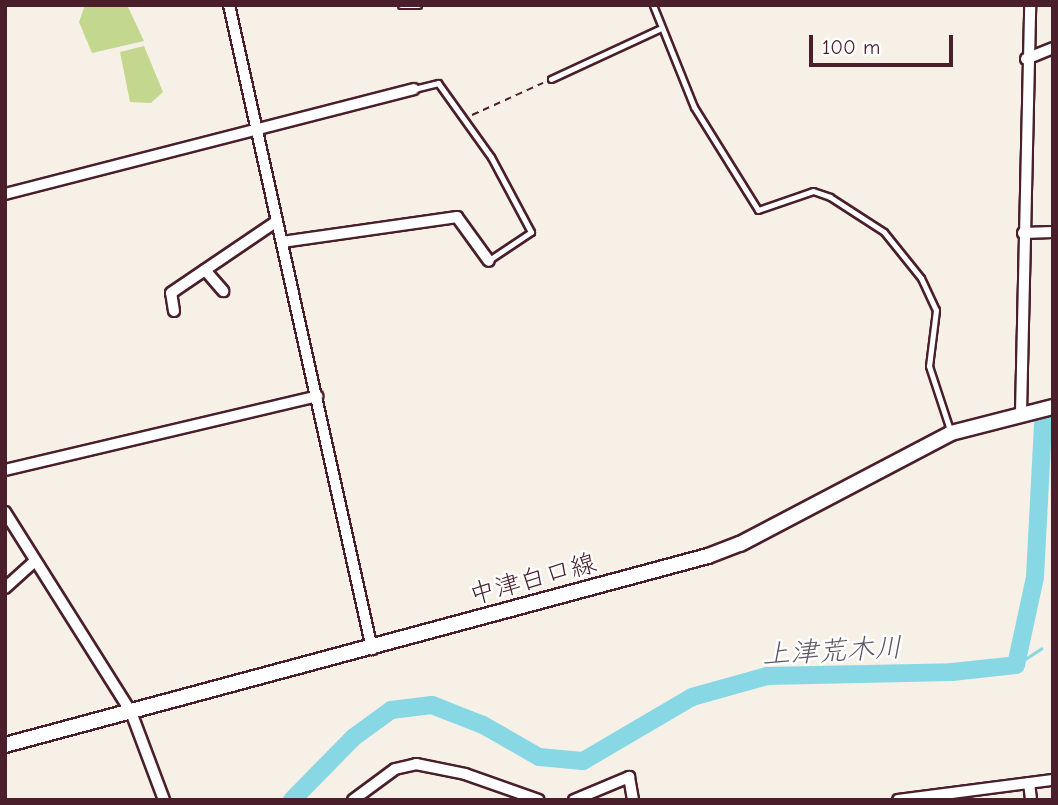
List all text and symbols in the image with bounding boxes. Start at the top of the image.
scale bar [813,21,956,65]
text: 100 m [822,35,880,59]
street label: 中津白口線 [466,548,600,612]
water label: 上津荒木川 [761,631,903,671]

